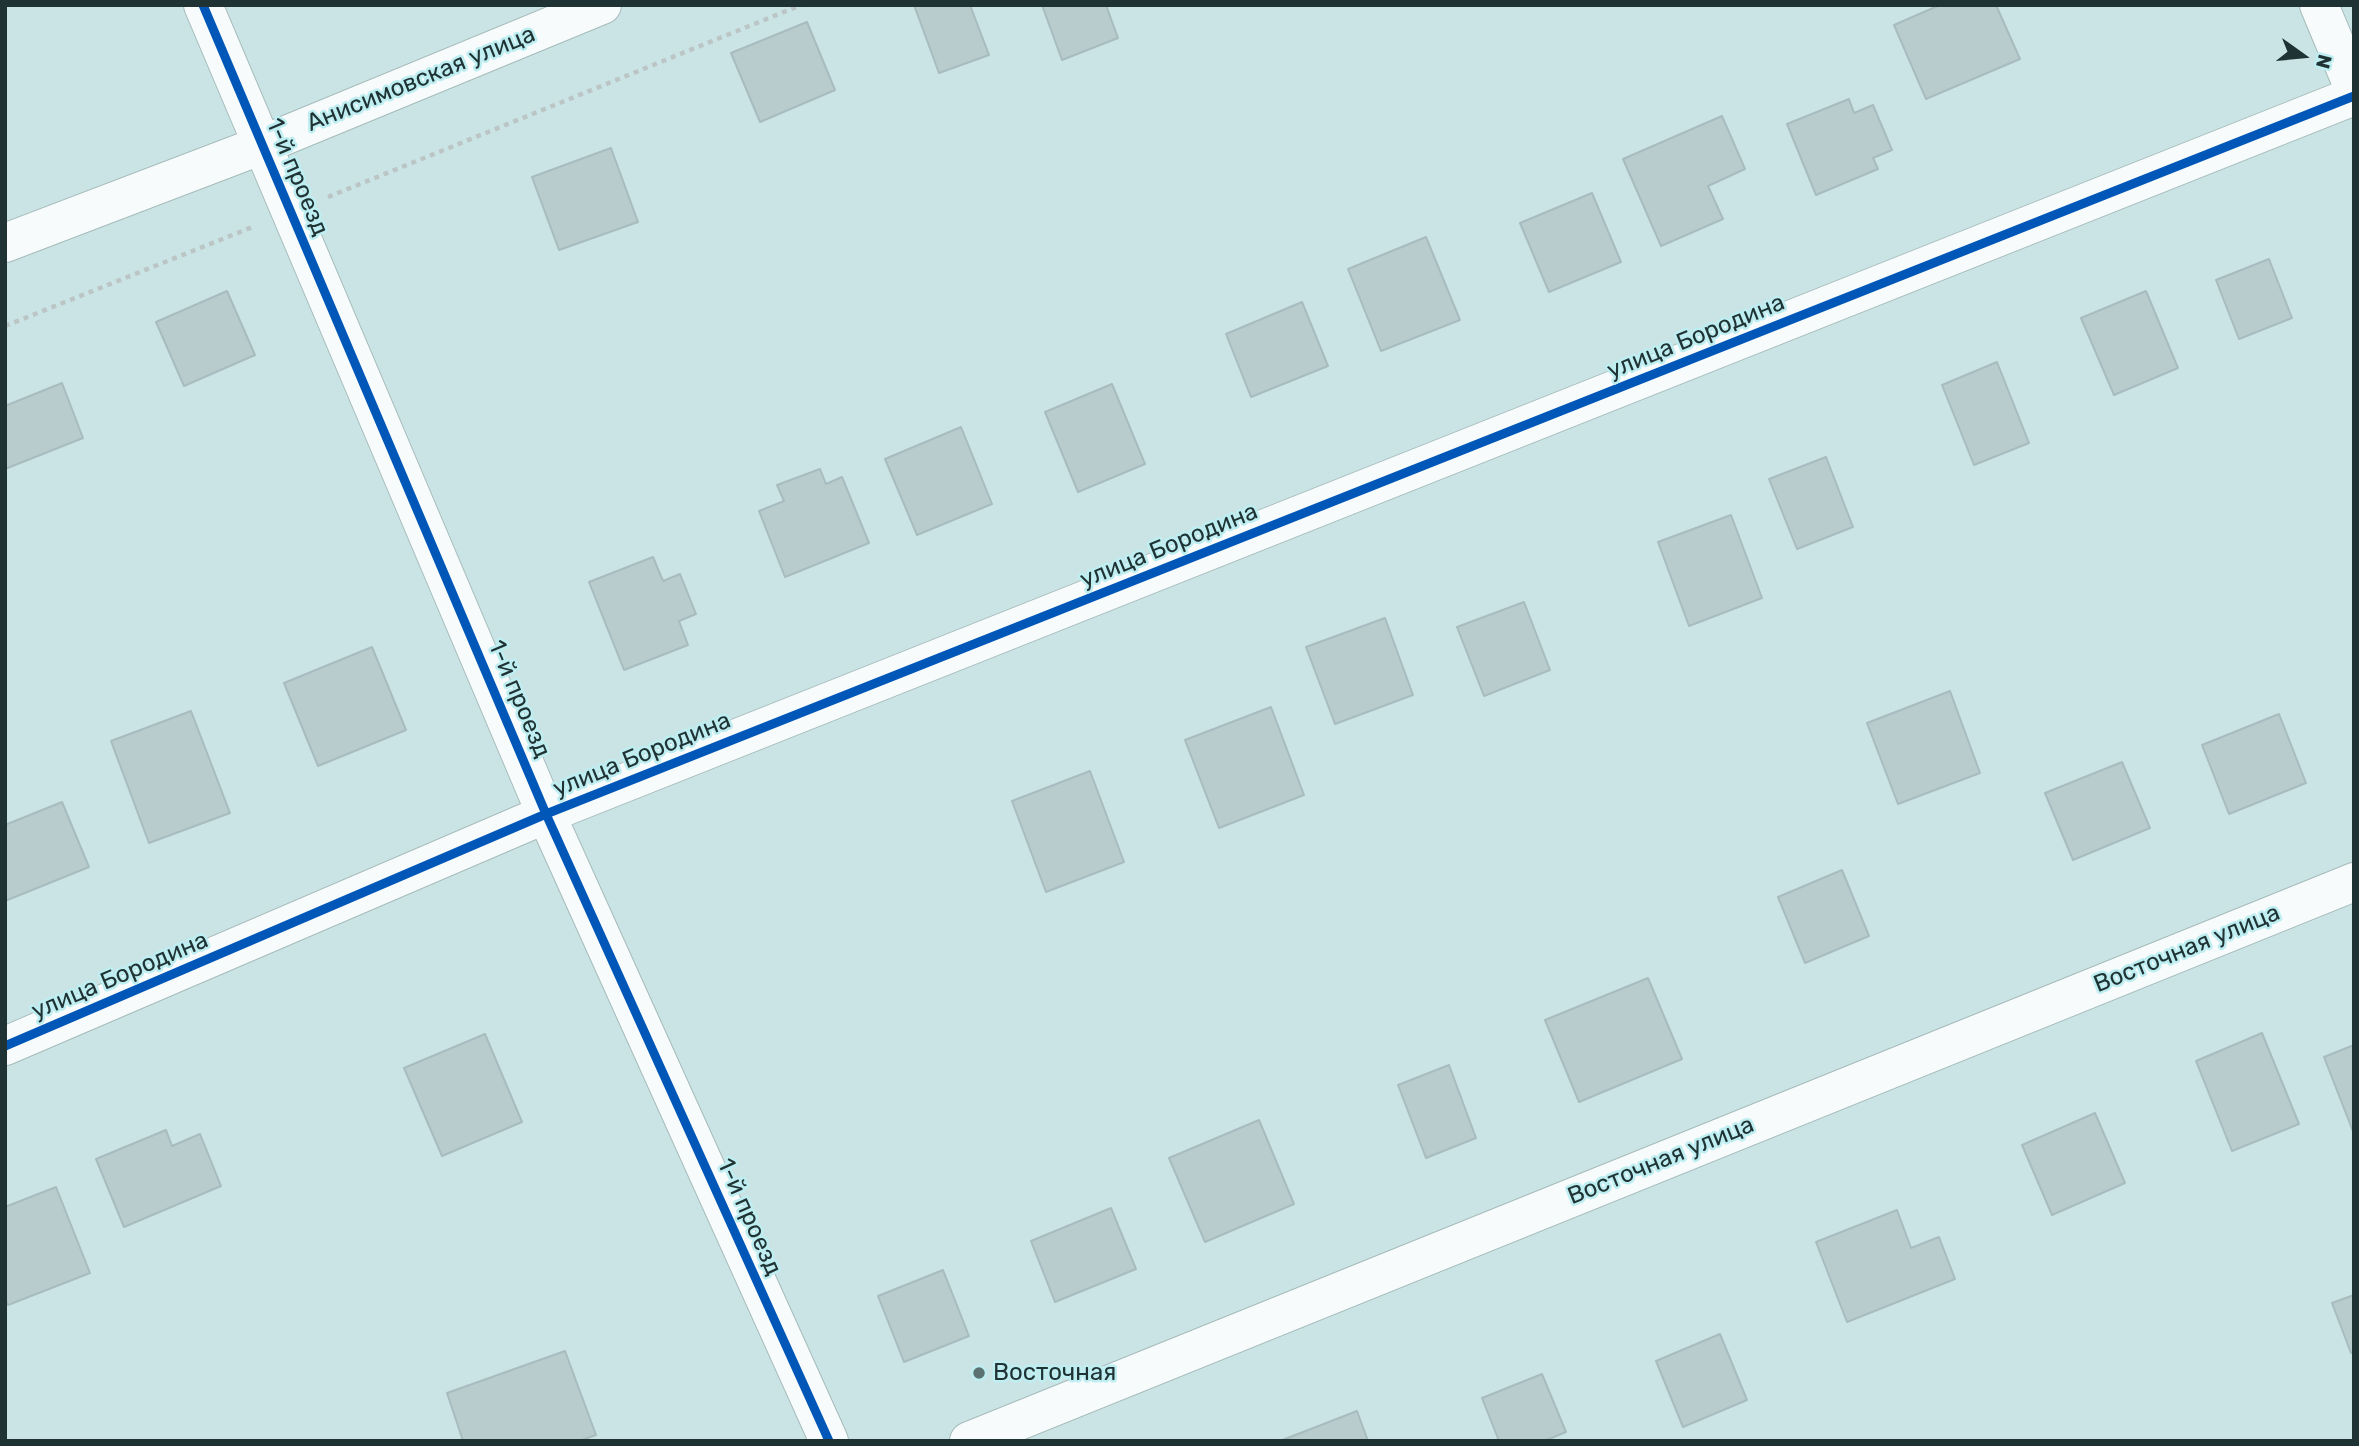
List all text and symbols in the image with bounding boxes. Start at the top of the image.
street label: Анисимовская улица [302,20,540,138]
north arrow [2268,21,2338,91]
text: N [2311,52,2337,71]
street label: 1-й проезд [259,114,335,240]
street label: улица Бородина [1603,288,1789,386]
street label: улица Бородина [1076,497,1262,595]
street label: 1-й проезд [481,636,557,762]
street label: улица Бородина [549,706,735,804]
street label: Восточная улица [2090,899,2284,999]
street label: улица Бородина [27,926,213,1026]
street label: Восточная улица [1564,1111,1758,1211]
street label: 1-й проезд [710,1154,788,1280]
place label: Восточная [993,1359,1116,1387]
marker: Восточная [971,1365,987,1381]

